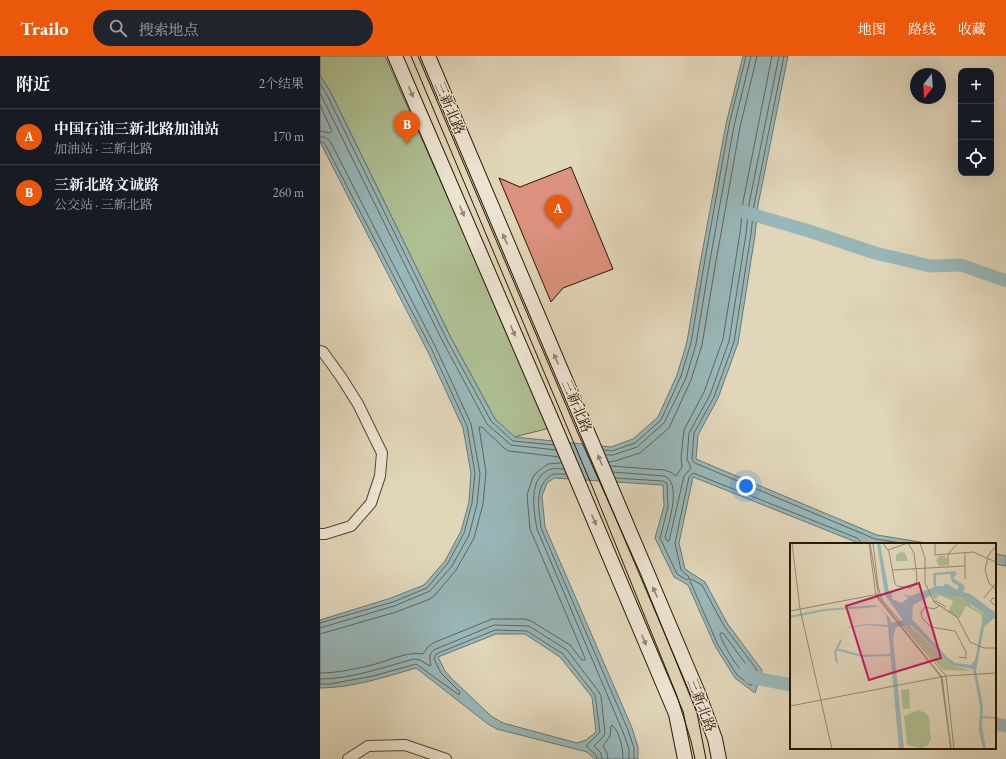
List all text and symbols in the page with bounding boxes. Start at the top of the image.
search box [93,10,373,46]
text: Trailo [20,16,69,41]
icon: search [107,17,129,39]
text: 搜索地点 [139,20,199,39]
text: 地图 [858,20,886,38]
text: 路线 [908,20,936,38]
text: 收藏 [958,20,986,38]
north arrow [910,68,946,104]
map controls [958,68,994,176]
button: + [958,68,994,104]
text: 附近 [16,73,50,95]
text: 2个结果 [259,75,304,92]
street label: 三新北路 [431,79,469,137]
one-way arrow [408,86,414,97]
button: − [958,104,994,140]
pin: B [394,111,420,144]
text: 中国石油三新北路加油站 [54,119,219,138]
text: A [24,128,34,145]
text: 170 m [273,128,304,145]
text: 加油站 · 三新北路 [54,140,153,157]
button: locate [958,140,994,176]
text: 三新北路文诚路 [54,175,159,194]
text: B [25,184,33,201]
text: 260 m [273,184,304,201]
pin: A [545,195,571,228]
text: 公交站 · 三新北路 [54,196,153,213]
one-way arrow [460,206,466,218]
one-way arrow [502,233,508,245]
one-way arrow [511,325,517,337]
one-way arrow [553,353,559,364]
street label: 三新北路 [558,377,596,435]
one-way arrow [596,454,602,466]
your location [736,476,756,496]
one-way arrow [590,514,597,526]
inset map [790,543,996,749]
one-way arrow [652,587,658,598]
one-way arrow [642,634,648,646]
street label: 三新北路 [684,676,720,734]

